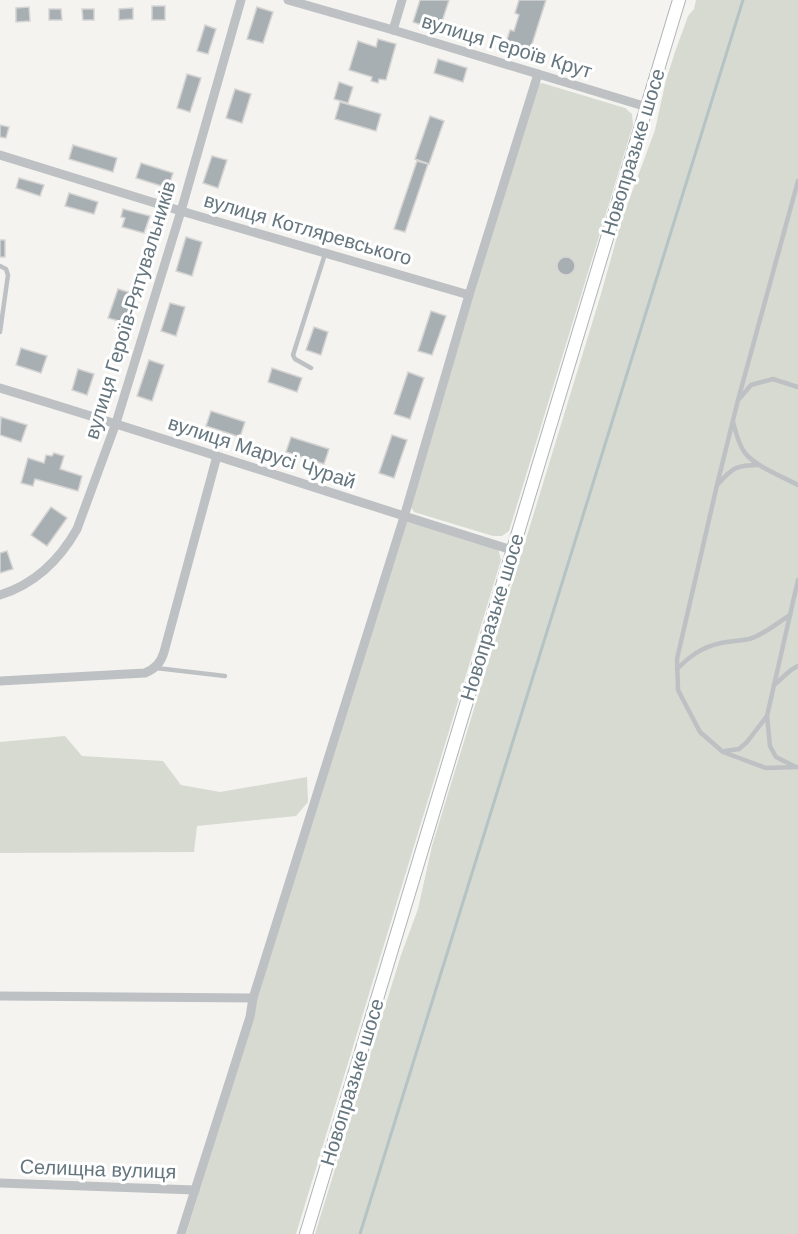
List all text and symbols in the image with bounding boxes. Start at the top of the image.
street label: вулиця Героїв Крут [419,10,595,82]
street label: Новопразьке шосе [597,66,669,238]
street label: вулиця Героїв-Рятувальників [80,178,180,442]
street label: вулиця Котляревського [202,189,414,269]
street label: вулиця Марусі Чурай [166,411,358,493]
street label: Новопразьке шосе [456,531,528,703]
street label: Новопразьке шосе [316,996,388,1168]
street label: Селищна вулиця [19,1155,177,1183]

